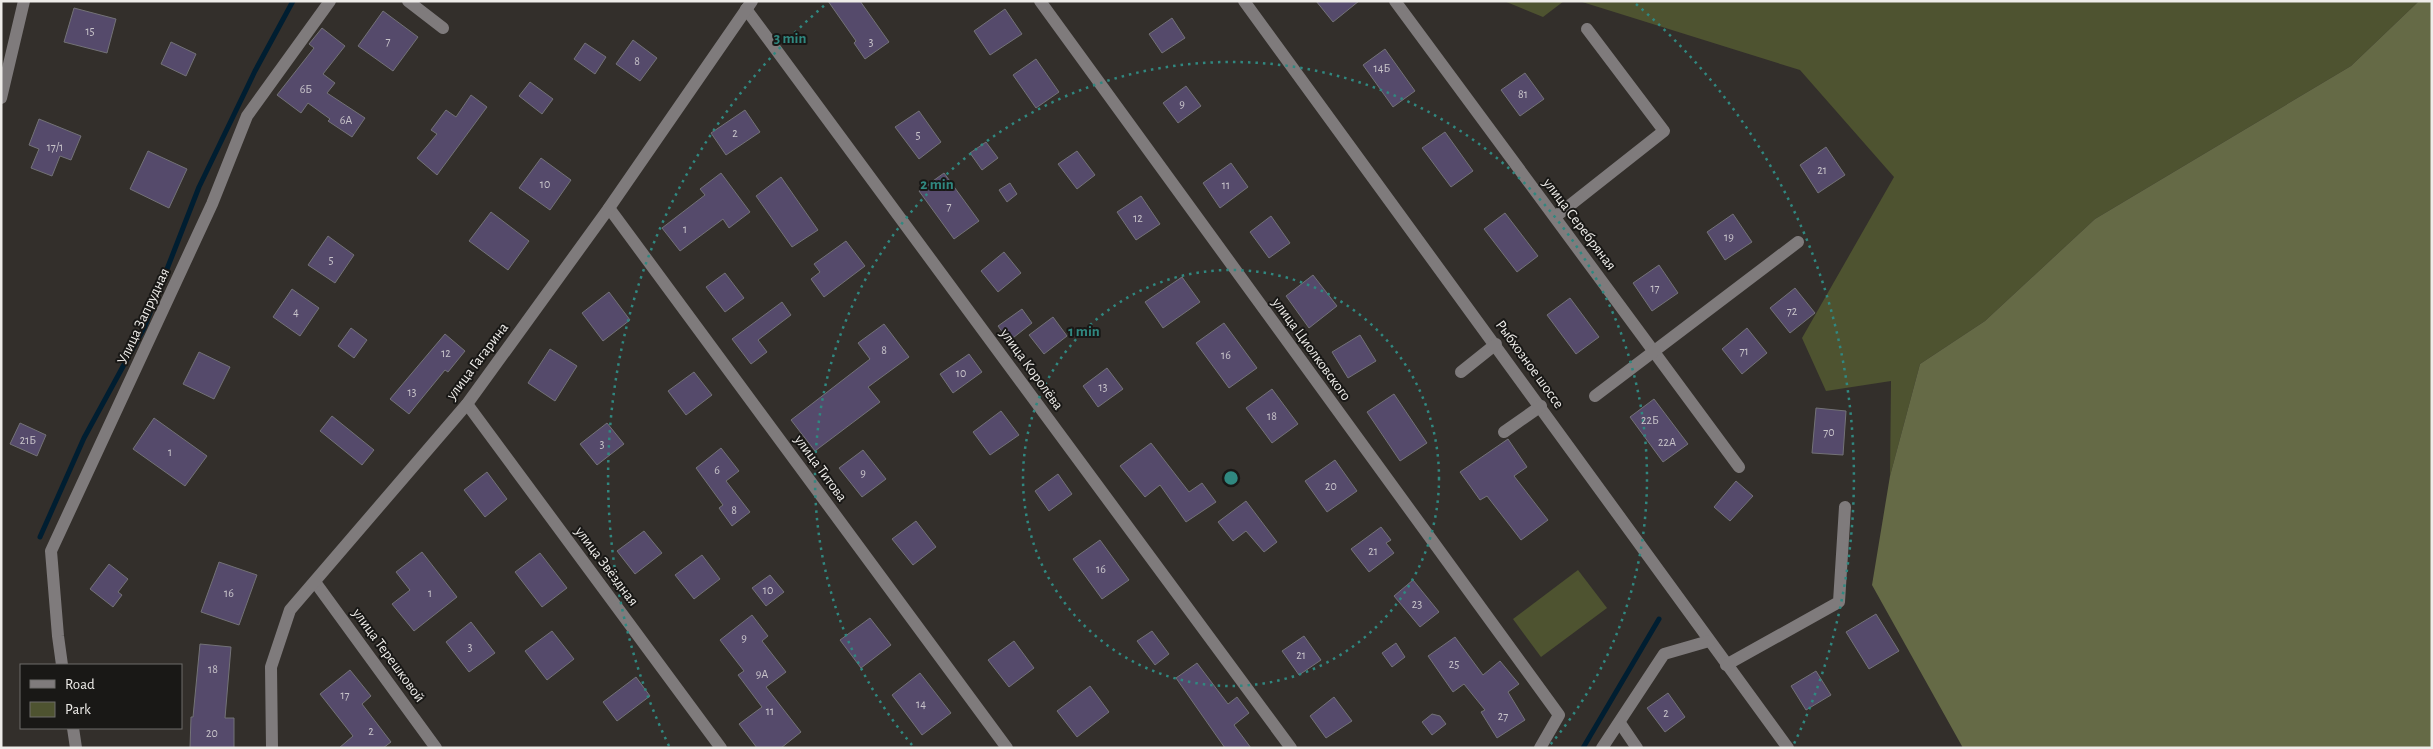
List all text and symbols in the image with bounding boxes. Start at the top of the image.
house number: 15 [85,25,95,37]
text: 3 min [774,31,806,46]
house number: 7 [385,35,391,47]
house number: 3 [869,36,874,48]
house number: 8 [634,55,640,67]
house number: 14Б [1374,62,1391,74]
house number: 6Б [300,83,312,95]
house number: 81 [1518,88,1528,100]
house number: 9 [1179,98,1185,110]
house number: 6А [340,114,352,126]
house number: 2 [732,127,738,139]
house number: 5 [915,129,921,141]
house number: 17/1 [47,141,63,153]
house number: 21 [1817,164,1827,176]
street label: улица Серебряная [1540,175,1619,273]
text: 2 min [920,177,954,192]
house number: 10 [540,178,550,190]
house number: 11 [1222,179,1230,191]
house number: 7 [946,200,952,212]
house number: 12 [1133,212,1143,224]
house number: 1 [683,223,687,235]
house number: 19 [1724,231,1734,243]
house number: 5 [328,254,334,266]
street label: Улица Запрудная [115,266,172,367]
house number: 17 [1650,282,1660,294]
street label: улица Циолковского [1269,294,1354,403]
house number: 72 [1787,305,1798,317]
house number: 4 [293,306,299,318]
street label: Рыбхозное шоссе [1493,317,1567,411]
street label: улица Гагарина [443,320,511,403]
text: 1 min [1068,324,1100,339]
street label: улица Королёва [997,325,1066,413]
house number: 8 [881,344,887,356]
house number: 71 [1739,345,1749,357]
house number: 12 [441,347,451,359]
house number: 16 [1221,349,1231,361]
house number: 10 [956,367,966,379]
house number: 13 [1098,381,1108,393]
house number: 13 [407,386,417,398]
house number: 18 [1267,410,1277,422]
house number: 22Б [1641,414,1659,426]
house number: 70 [1823,426,1835,438]
street label: улица Титова [791,431,850,504]
house number: 21Б [20,434,36,446]
house number: 22А [1658,436,1676,448]
house number: 3 [600,438,605,450]
house number: 1 [168,446,172,458]
house number: 6 [714,464,720,476]
house number: 9 [860,467,866,479]
centre of rings [1222,469,1240,487]
house number: 20 [1325,480,1337,492]
house number: 8 [731,504,737,516]
street label: улица Звёздная [571,523,641,609]
house number: 21 [1368,545,1378,557]
house number: 16 [1096,563,1106,575]
house number: 10 [763,584,773,596]
house number: 16 [224,587,234,599]
house number: 1 [428,587,432,599]
house number: 23 [1412,598,1422,610]
street label: улица Терешковой [349,605,428,705]
house number: 9 [741,632,747,644]
house number: 3 [468,641,473,653]
house number: 21 [1296,649,1306,661]
house number: 25 [1449,658,1459,670]
house number: 18 [208,663,218,675]
legend [20,664,182,729]
house number: 9А [756,668,768,680]
text: Road [65,677,95,692]
house number: 17 [340,689,350,701]
house number: 14 [916,698,926,710]
text: Park [65,702,91,717]
house number: 11 [766,705,774,717]
house number: 2 [1663,707,1669,719]
house number: 27 [1498,710,1508,722]
house number: 2 [368,725,374,737]
house number: 20 [206,727,218,739]

